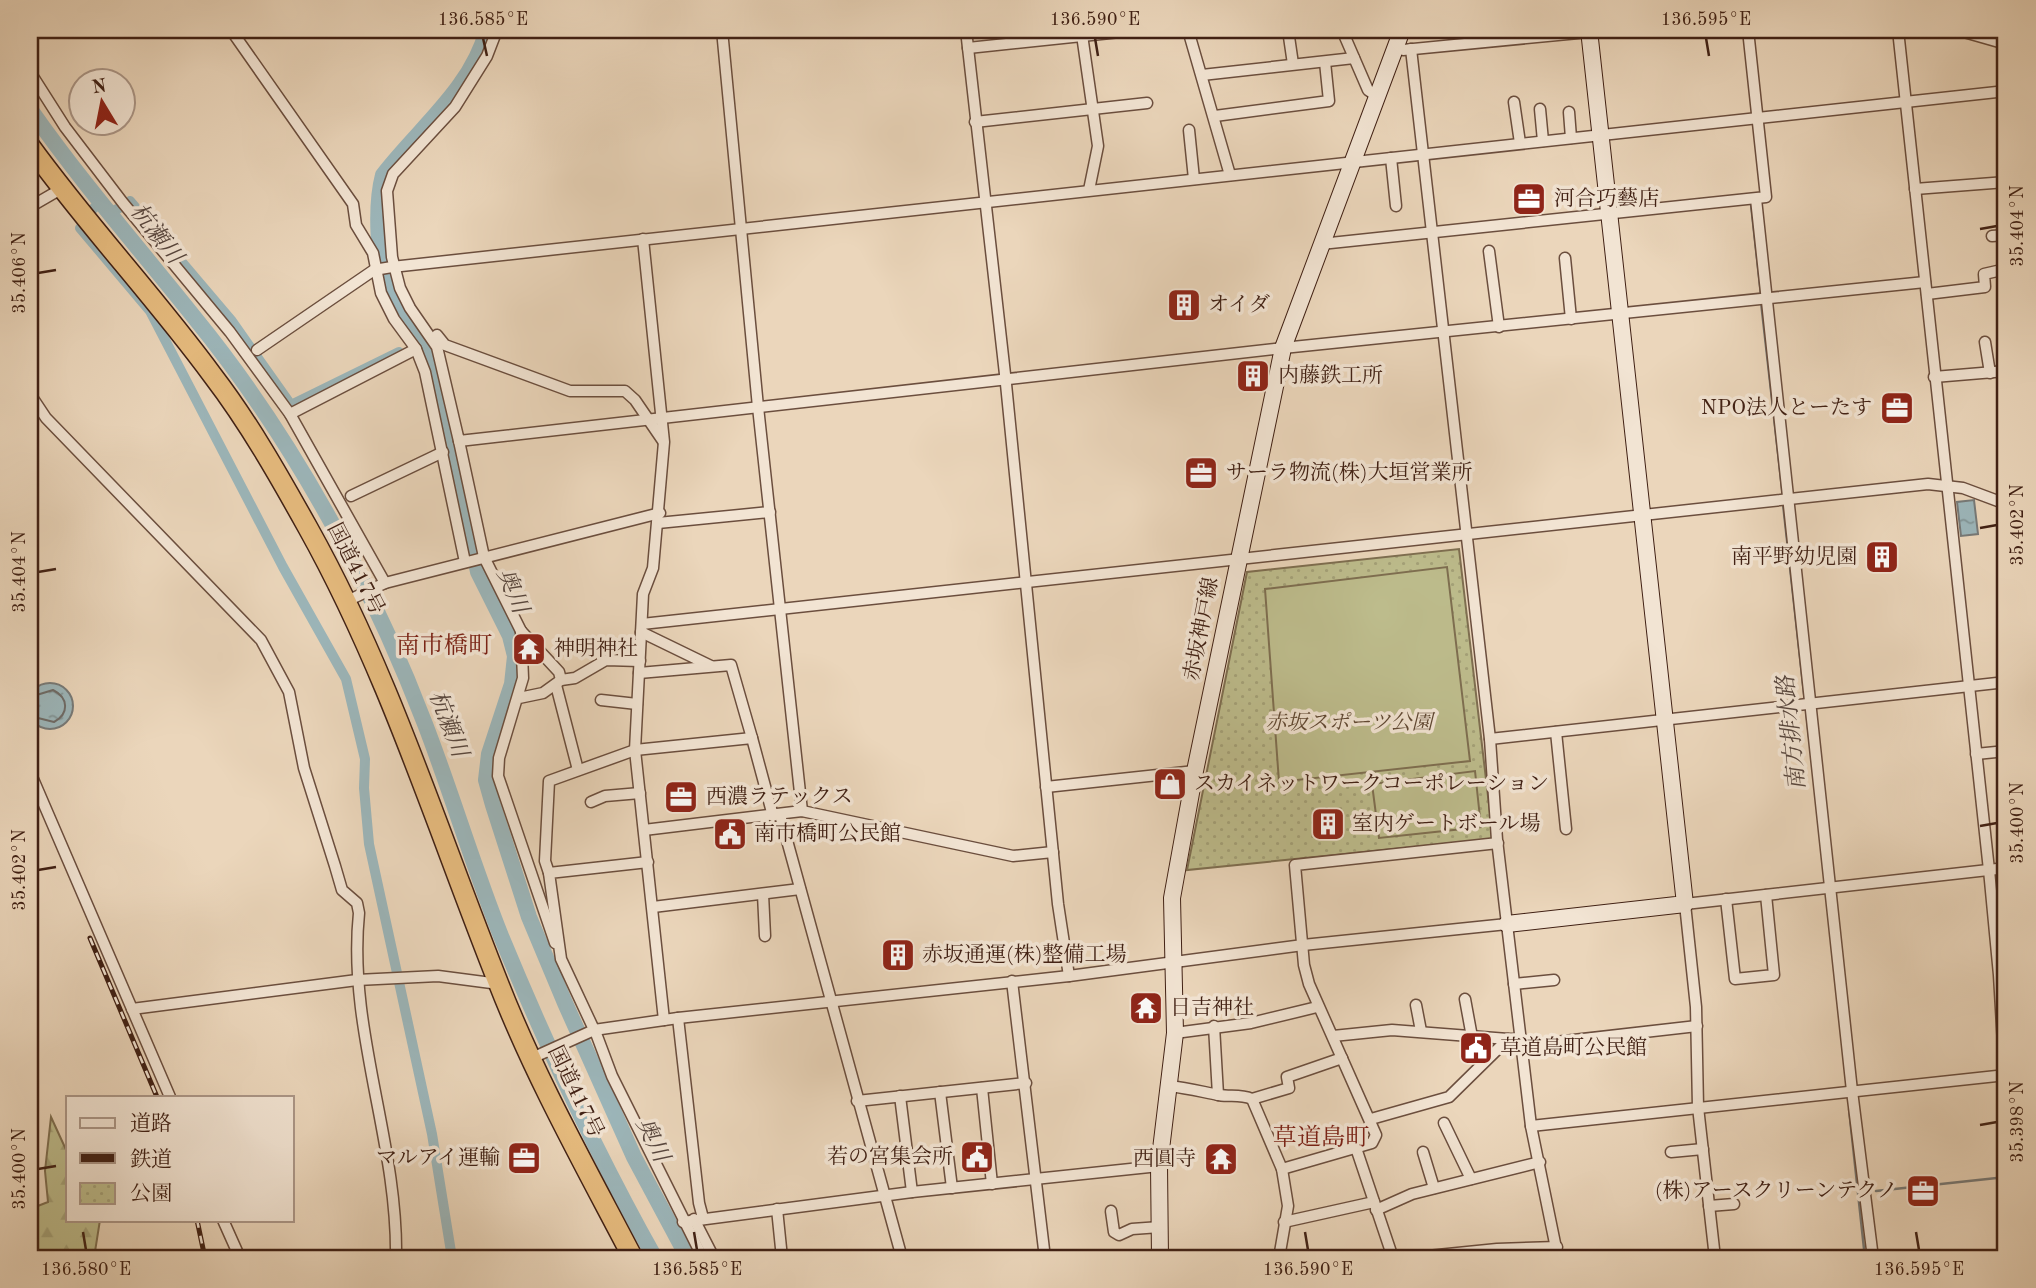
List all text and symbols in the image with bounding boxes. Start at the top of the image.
text: 136.585°E [438,11,528,29]
text: 136.590°E [1050,11,1140,29]
text: 136.595°E [1661,11,1751,29]
north arrow [66,66,136,136]
text: N [91,77,109,98]
office icon: 河合巧藝店 [1510,180,1548,218]
text: 35.404°N [2009,185,2027,267]
place label: 河合巧藝店 [1554,187,1659,210]
water label: 杭瀬川 [126,199,190,271]
text: 35.406°N [11,232,29,314]
building icon: オイダ [1165,286,1203,324]
place label: オイダ [1208,294,1270,316]
building icon: 内藤鉄工所 [1234,357,1272,395]
place label: 内藤鉄工所 [1278,364,1383,387]
office icon: NPO法人とーたす [1878,389,1916,427]
place label: NPO法人とーたす [1701,396,1872,419]
office icon: サーラ物流(株)大垣営業所 [1182,454,1220,492]
place label: サーラ物流(株)大垣営業所 [1226,461,1473,484]
text: 35.402°N [2009,484,2027,566]
street label: 国道417号 [323,519,389,618]
text: 35.404°N [11,531,29,613]
building icon: 南平野幼児園 [1863,538,1901,576]
place label: 南平野幼児園 [1731,545,1857,568]
water label: 奥川 [492,565,535,619]
street label: 赤坂神戸線 [1180,575,1222,683]
temple icon: 神明神社 [510,630,548,668]
district label: 南市橋町 [396,632,492,659]
place label: 神明神社 [554,637,638,660]
water label: 南方排水路 [1772,673,1809,792]
water label: 杭瀬川 [425,687,474,763]
park label: 赤坂スポーツ公園 [1265,711,1436,734]
shop icon: スカイネットワークコーポレーション [1151,765,1189,803]
place label: スカイネットワークコーポレーション [1194,772,1549,795]
office icon: 西濃ラテックス [662,778,700,816]
text: 35.400°N [2009,782,2027,864]
place label: 西濃ラテックス [706,785,853,808]
building icon: 室内ゲートボール場 [1309,805,1347,843]
place label: 室内ゲートボール場 [1352,812,1541,835]
public building icon: 南市橋町公民館 [711,815,749,853]
place label: 南市橋町公民館 [754,822,901,845]
text: 35.402°N [11,829,29,911]
building icon: 赤坂通運(株)整備工場 [879,936,917,974]
place label: 赤坂通運(株)整備工場 [922,943,1127,966]
temple icon: 日吉神社 [1127,989,1165,1027]
place label: 日吉神社 [1170,996,1254,1019]
public building icon: 草道島町公民館 [1457,1029,1495,1067]
place label: 草道島町公民館 [1500,1036,1647,1059]
street label: 国道417号 [544,1042,608,1141]
text: 35.398°N [2009,1081,2027,1163]
legend [66,1096,294,1222]
text: 道路 [130,1112,172,1135]
water label: 奥川 [632,1113,676,1168]
district label: 草道島町 [1273,1124,1369,1151]
text: 35.400°N [11,1128,29,1210]
public building icon: 若の宮集会所 [958,1138,996,1176]
office icon: マルアイ運輸 [505,1139,543,1177]
temple icon: 西圓寺 [1202,1140,1240,1178]
place label: 若の宮集会所 [827,1145,953,1168]
place label: マルアイ運輸 [376,1146,500,1169]
place label: 西圓寺 [1133,1147,1196,1170]
text: 鉄道 [130,1148,172,1171]
office icon: (株)アースクリーンテクノ [1904,1172,1942,1210]
place label: (株)アースクリーンテクノ [1655,1179,1898,1202]
text: 公園 [130,1182,172,1205]
text: 136.580°E [41,1261,131,1279]
text: 136.585°E [652,1261,742,1279]
text: 136.590°E [1263,1261,1353,1279]
text: 136.595°E [1874,1261,1964,1279]

